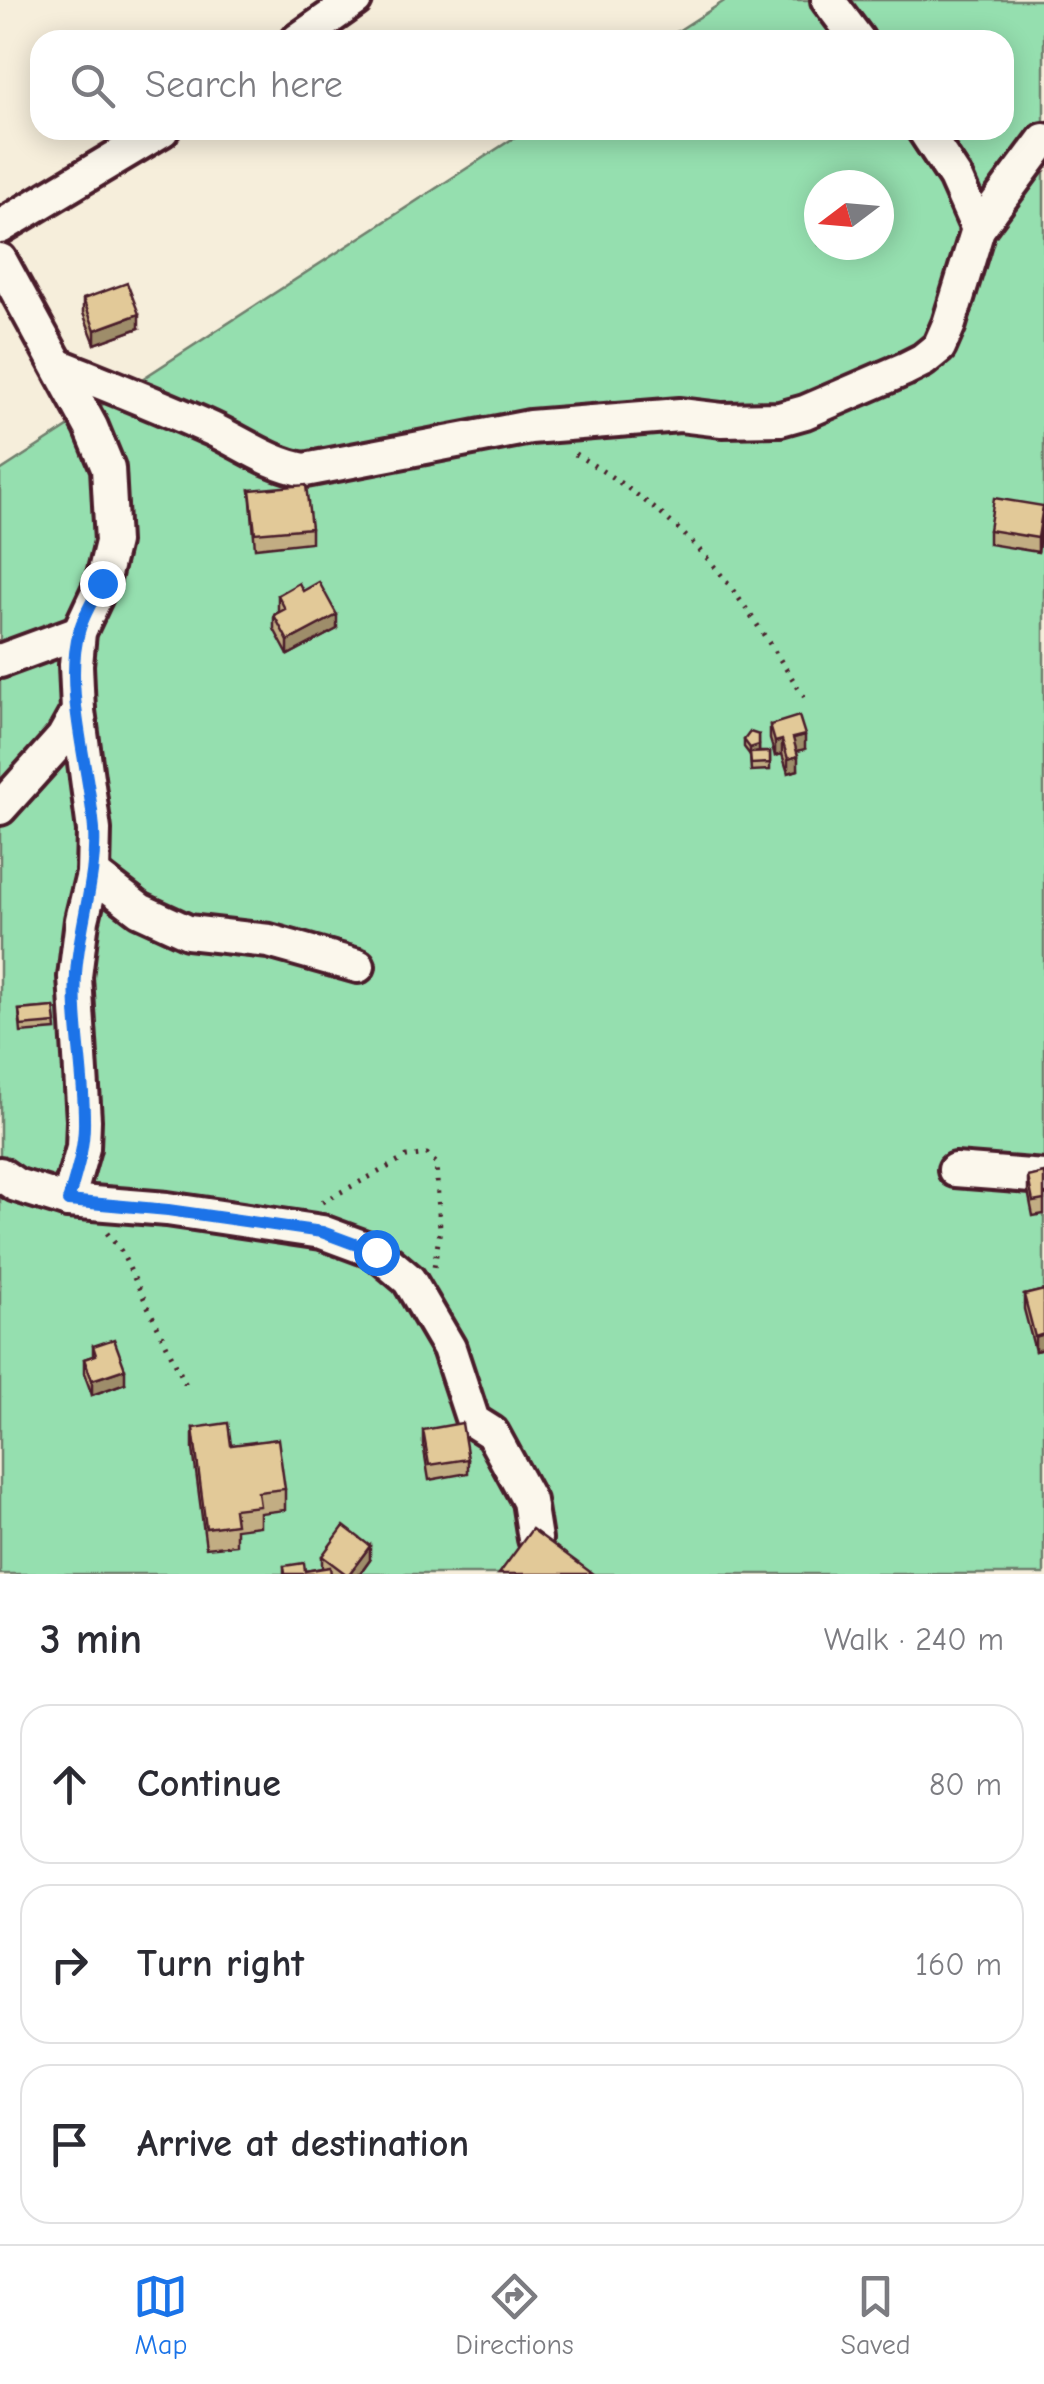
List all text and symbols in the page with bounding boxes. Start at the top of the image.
search box [30,30,1014,140]
icon: search [65,58,120,113]
text: Search here [145,63,343,107]
north arrow [804,170,894,260]
route end [80,561,126,607]
route start [354,1230,400,1276]
text: 3 min [40,1615,142,1664]
text: Walk · 240 m [824,1621,1004,1658]
icon: ahead [42,1757,97,1812]
text: Continue [137,1762,281,1806]
text: 80 m [929,1766,1002,1803]
icon: right [42,1937,97,1992]
text: Turn right [137,1942,304,1986]
text: 160 m [915,1946,1002,1983]
icon: arrive [42,2117,97,2172]
text: Arrive at destination [137,2122,469,2166]
tab: Map [133,2269,188,2361]
tab: Directions [455,2269,574,2361]
tab: Saved [841,2269,911,2361]

